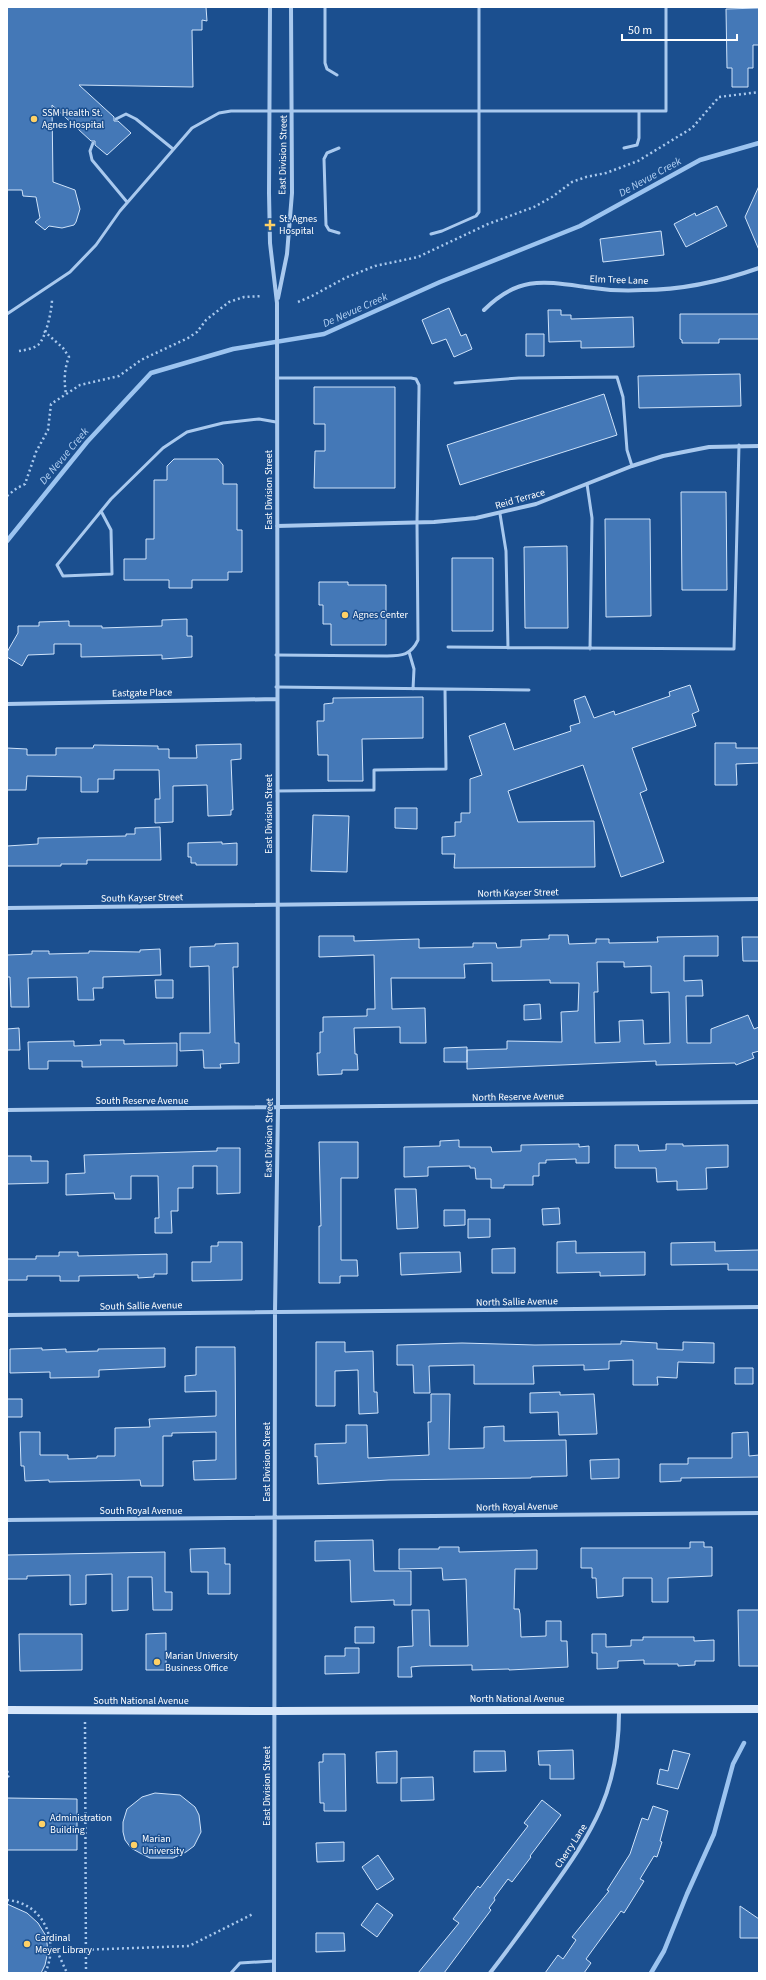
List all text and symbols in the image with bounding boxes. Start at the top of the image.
scale bar [622,16,737,42]
text: 50 m [628,22,652,39]
place label: SSM Health St. Agnes Hospital [42,106,104,132]
marker: SSM Health St. Agnes Hospital [29,114,39,124]
street label: East Division Street [275,114,291,195]
water label: De Nevue Creek [616,153,685,200]
place label: St. Agnes Hospital [279,212,317,238]
marker: St. Agnes Hospital [264,219,276,231]
street label: Elm Tree Lane [589,272,649,288]
water label: De Nevue Creek [320,289,391,331]
water label: De Nevue Creek [36,424,93,487]
street label: East Division Street [262,449,276,530]
street label: Reid Terrace [493,485,547,513]
place label: Agnes Center [353,608,408,622]
marker: Agnes Center [340,610,350,620]
street label: Eastgate Place [112,685,172,701]
street label: East Division Street [262,773,276,854]
street label: North Kayser Street [477,885,559,901]
street label: South Kayser Street [101,890,184,906]
street label: North Reserve Avenue [472,1089,564,1105]
street label: South Reserve Avenue [96,1094,188,1108]
street label: East Division Street [261,1097,277,1178]
street label: North Sallie Avenue [476,1294,558,1310]
street label: South Sallie Avenue [100,1298,183,1314]
street label: East Division Street [260,1421,274,1502]
street label: North Royal Avenue [476,1499,558,1515]
street label: South Royal Avenue [100,1504,182,1518]
place label: Marian University Business Office [165,1649,238,1675]
marker: Marian University Business Office [152,1657,162,1667]
street label: North National Avenue [470,1692,564,1706]
street label: South National Avenue [93,1694,189,1708]
street label: East Division Street [260,1745,274,1826]
place label: Administration Building [50,1811,112,1837]
marker: Administration Building [37,1819,47,1829]
street label: Cherry Lane [551,1821,591,1871]
place label: Marian University [142,1832,184,1858]
marker: Marian University [129,1840,139,1850]
place label: Cardinal Meyer Library [35,1931,92,1957]
marker: Cardinal Meyer Library [22,1939,32,1949]

